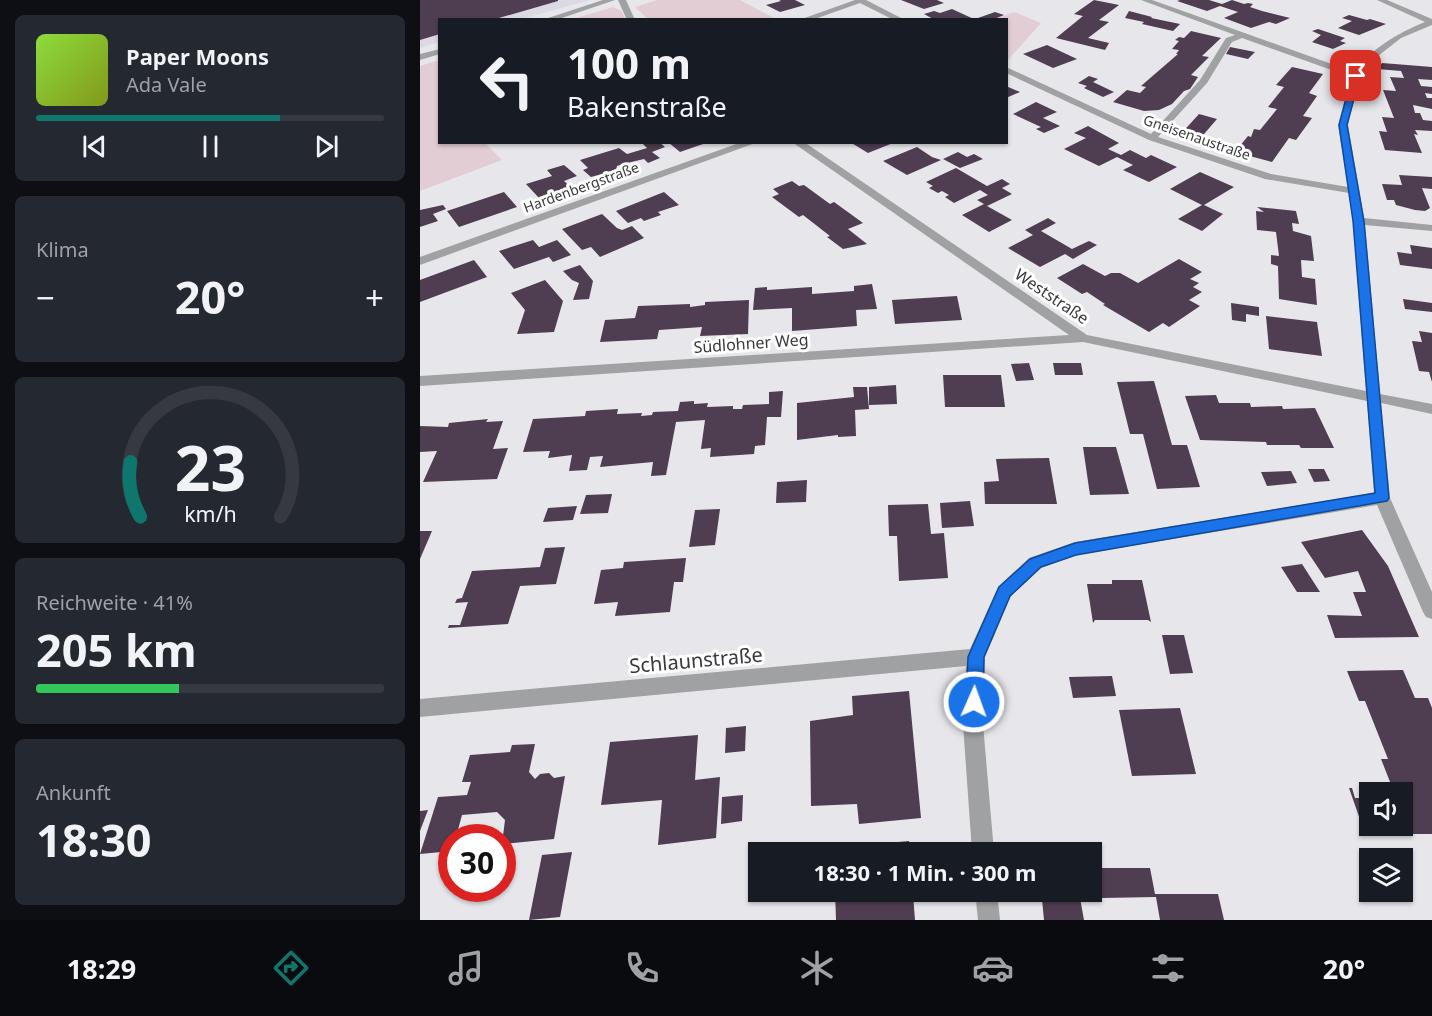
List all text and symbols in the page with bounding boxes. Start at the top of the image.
text: 100 m [567,34,691,91]
text: Paper Moons [126,41,269,71]
icon: left [468,42,546,120]
pin [1330,50,1381,101]
icon: arrive [1339,59,1372,92]
text: Ada Vale [126,71,207,98]
text: Bakenstraße [567,88,727,125]
street label: Gneisenaustraße [1141,110,1253,164]
icon: previous [78,130,111,163]
icon: pause [194,130,227,163]
icon: next [310,130,343,163]
street label: Hardenbergstraße [521,157,641,217]
text: Klima [36,236,89,263]
street label: Weststraße [1011,263,1093,329]
text: 20° [175,266,245,327]
text: − [36,275,55,320]
text: + [365,275,384,320]
street label: Südlohner Weg [693,328,809,358]
text: 23 [174,424,246,509]
text: km/h [184,499,236,528]
text: Reichweite · 41% [36,589,193,616]
text: 205 km [36,619,197,680]
street label: Schlaunstraße [628,641,764,679]
position arrow [942,670,1006,734]
text: Ankunft [36,779,111,806]
map controls [1359,782,1413,902]
button: sound [1359,782,1413,836]
text: 18:30 [36,809,152,870]
speed limit sign: 30 [438,824,516,902]
button: layers [1359,848,1413,902]
text: 18:30 · 1 Min. · 300 m [814,857,1036,887]
icon: directions [270,947,312,989]
icon: music [445,947,487,989]
icon: phone [621,947,663,989]
icon: climate [796,947,838,989]
icon: car [972,947,1014,989]
icon: filters [1147,947,1189,989]
text: 18:29 [67,950,136,987]
text: 20° [1323,950,1365,987]

